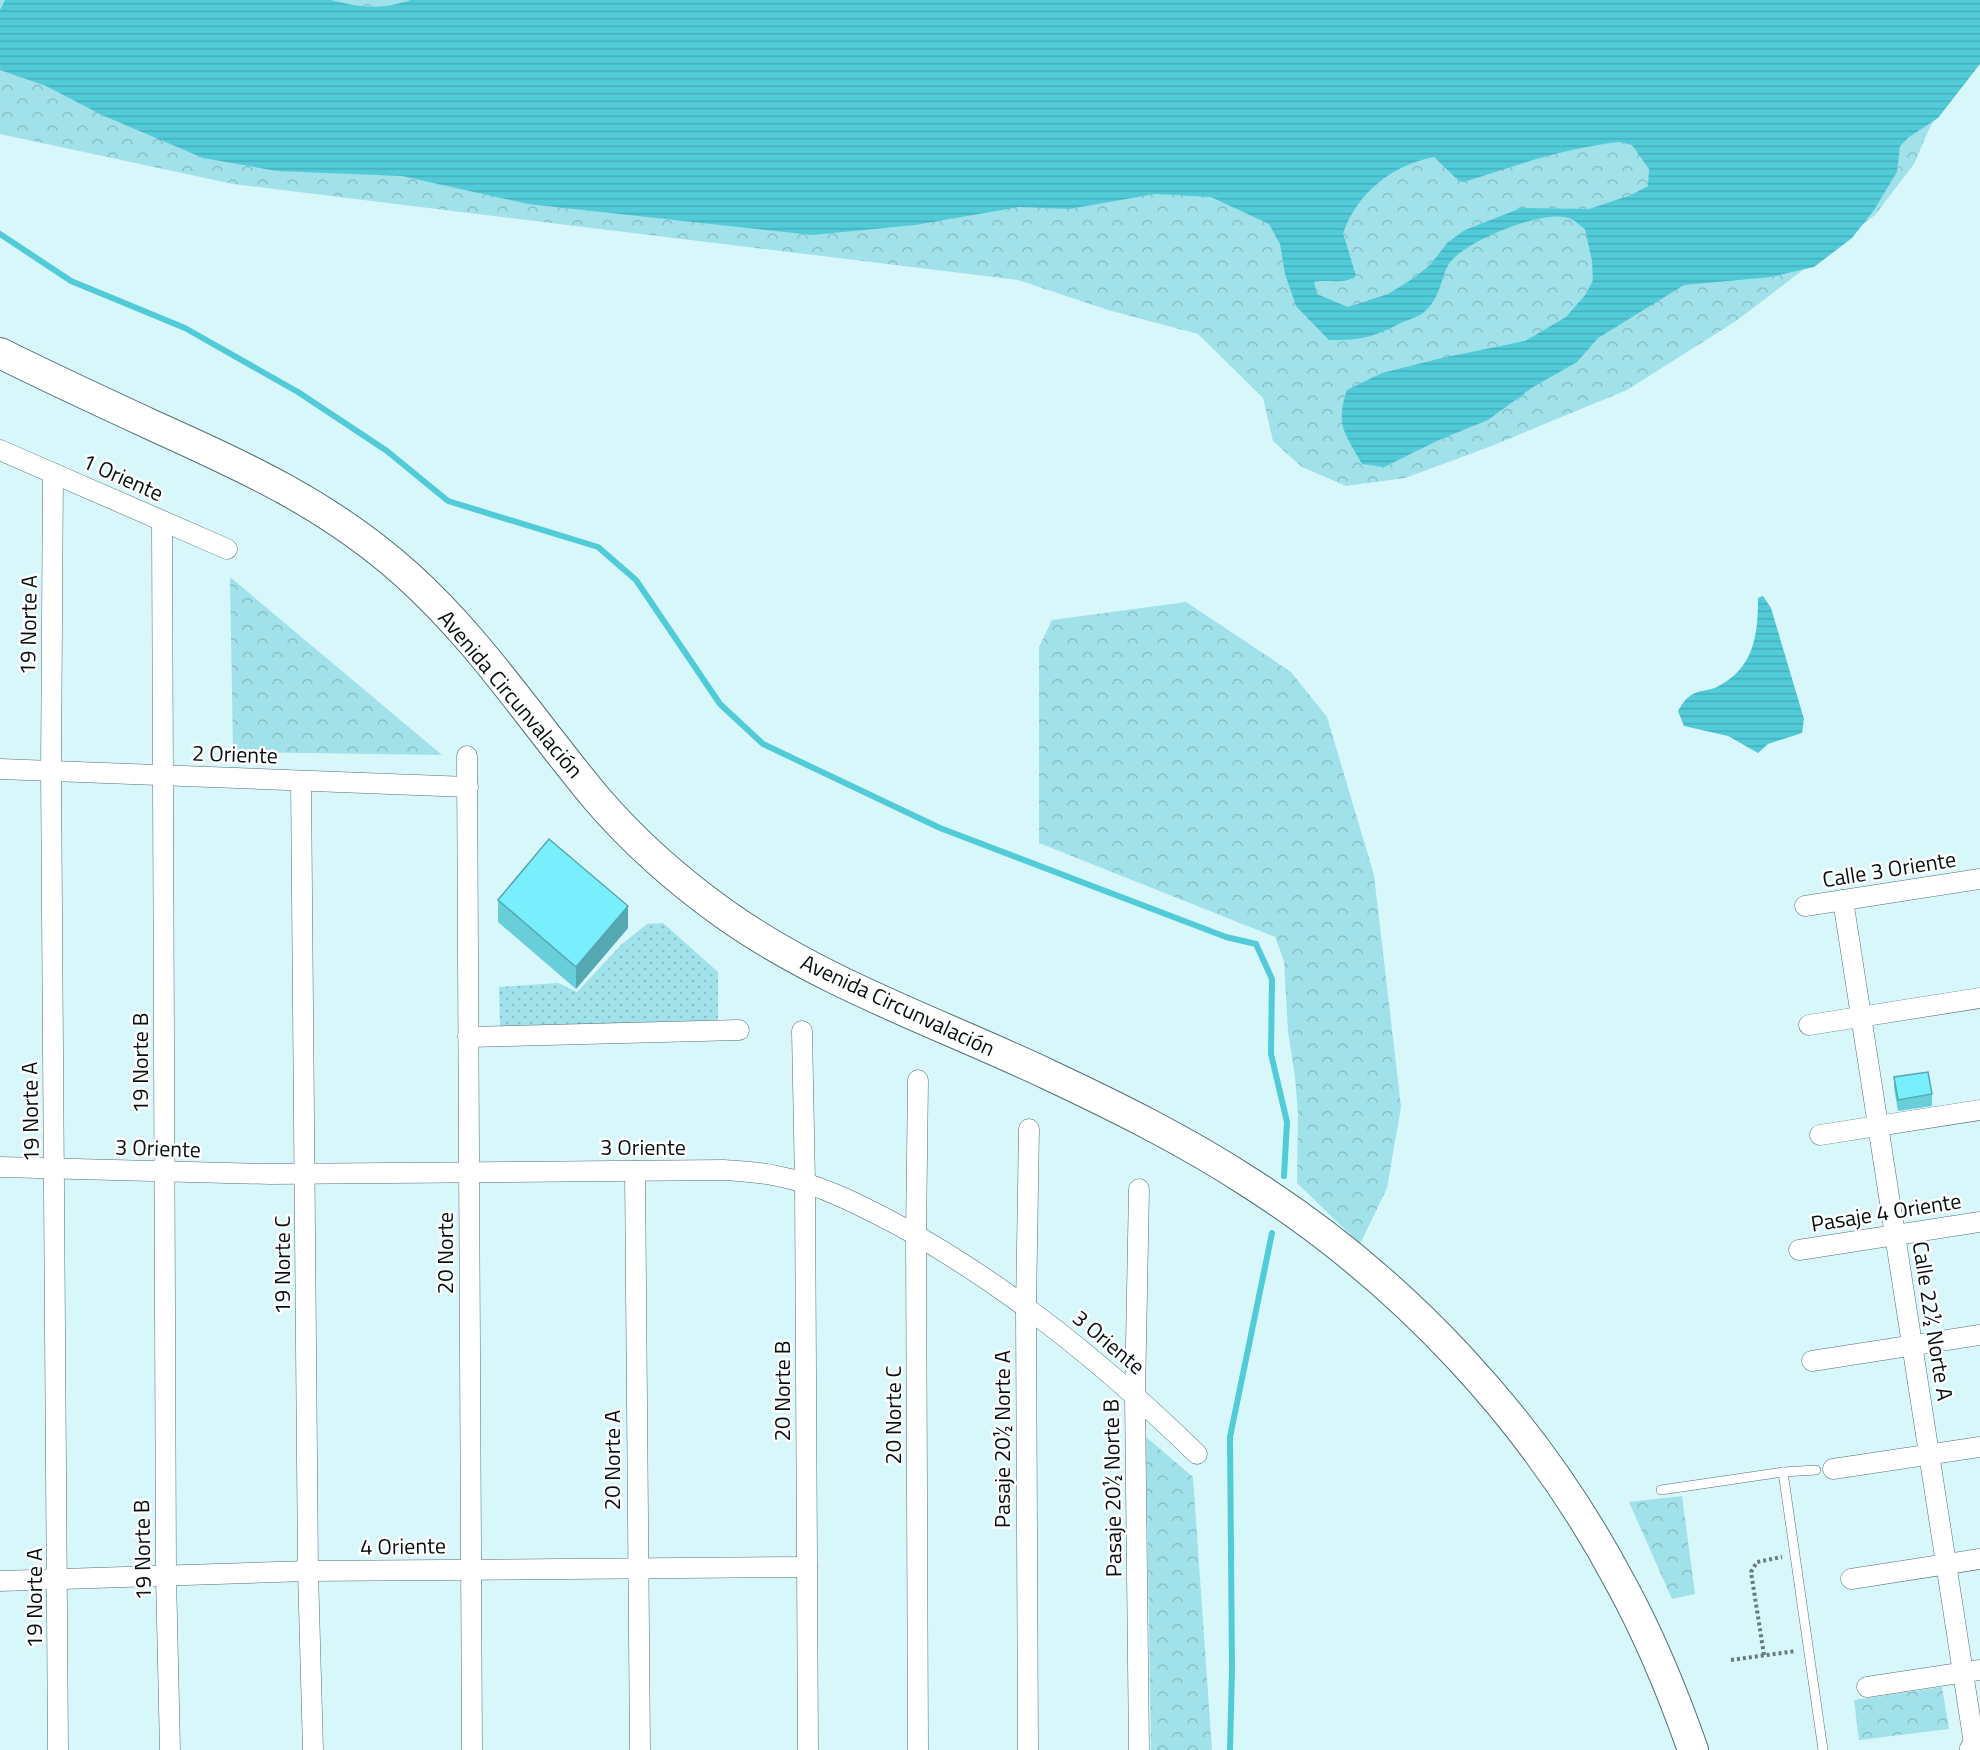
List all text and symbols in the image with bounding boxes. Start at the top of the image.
street label: 1 Oriente [77,444,169,510]
street label: 19 Norte A [10,575,46,675]
street label: Avenida Circunvalación [430,602,592,786]
street label: 2 Oriente [192,736,278,772]
street label: Calle 3 Oriente [1820,842,1958,896]
street label: Avenida Circunvalación [795,945,1001,1065]
street label: 19 Norte B [123,1013,157,1113]
street label: 19 Norte A [12,1062,48,1162]
street label: 3 Oriente [115,1130,201,1166]
street label: 3 Oriente [600,1130,686,1164]
street label: Pasaje 4 Oriente [1808,1183,1964,1241]
street label: 20 Norte [428,1212,462,1294]
street label: 19 Norte C [265,1215,299,1315]
street label: Calle 22½ Norte A [1904,1239,1962,1403]
street label: 3 Oriente [1065,1301,1153,1383]
street label: 20 Norte B [765,1341,799,1441]
street label: Pasaje 20½ Norte A [985,1350,1019,1528]
street label: 20 Norte C [876,1365,910,1465]
street label: Pasaje 20½ Norte B [1093,1399,1131,1577]
street label: 20 Norte A [595,1410,629,1510]
street label: 19 Norte B [124,1499,160,1601]
street label: 4 Oriente [360,1528,446,1564]
street label: 19 Norte A [17,1548,51,1648]

